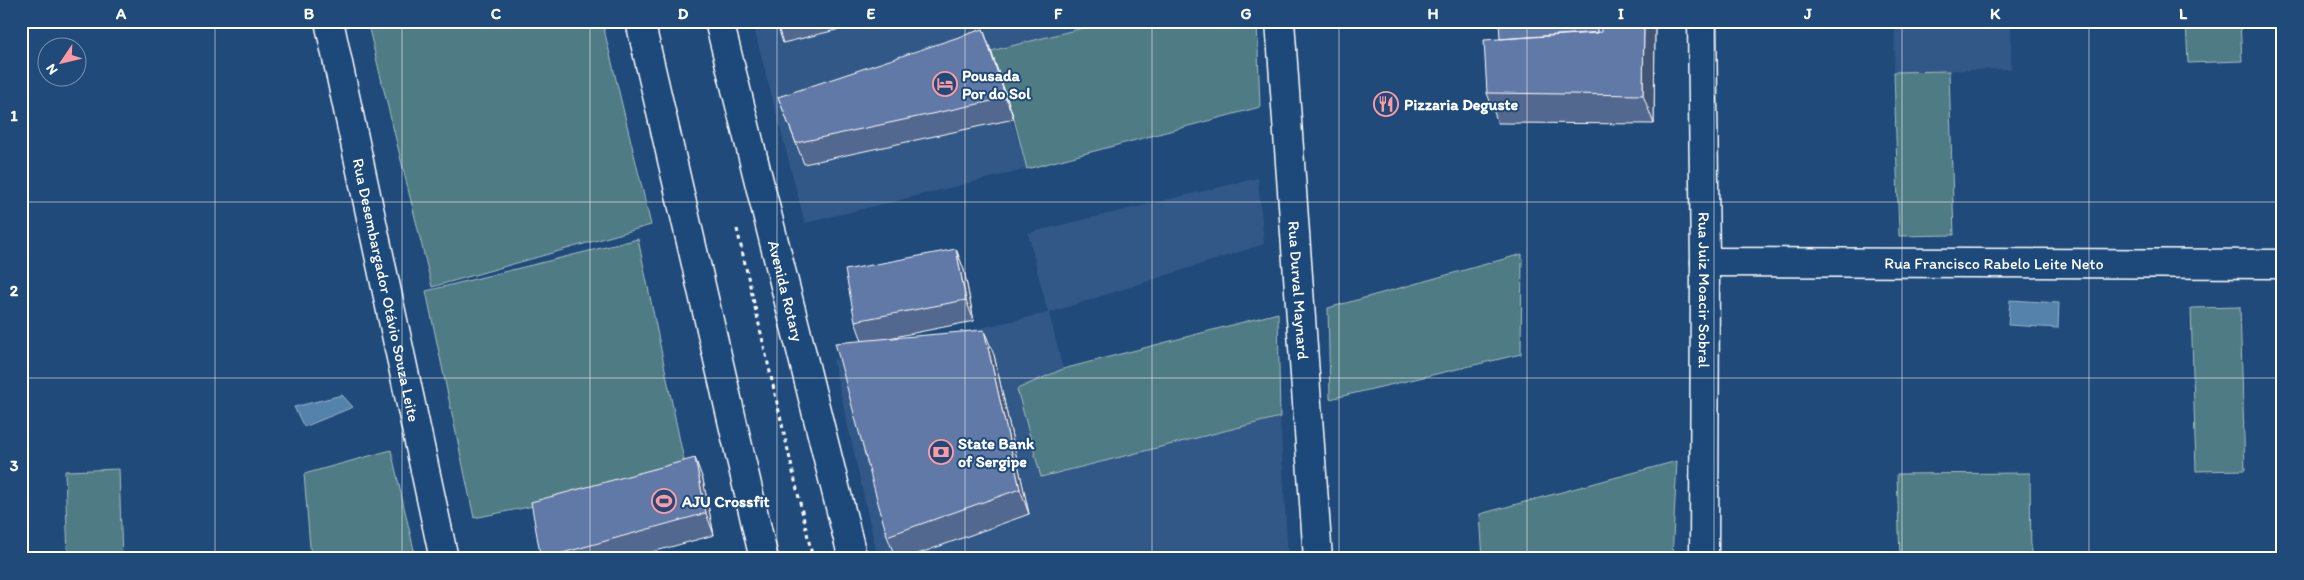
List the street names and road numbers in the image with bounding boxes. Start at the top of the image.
street label: Rua Desembargador Otávio Souza Leite [349,156,424,424]
street label: Rua Juiz Moacir Sobral [1695,212,1715,369]
street label: Rua Durval Maynard [1285,220,1313,361]
street label: Avenida Rotary [764,238,808,344]
street label: Rua Francisco Rabelo Leite Neto [1884,253,2104,273]

